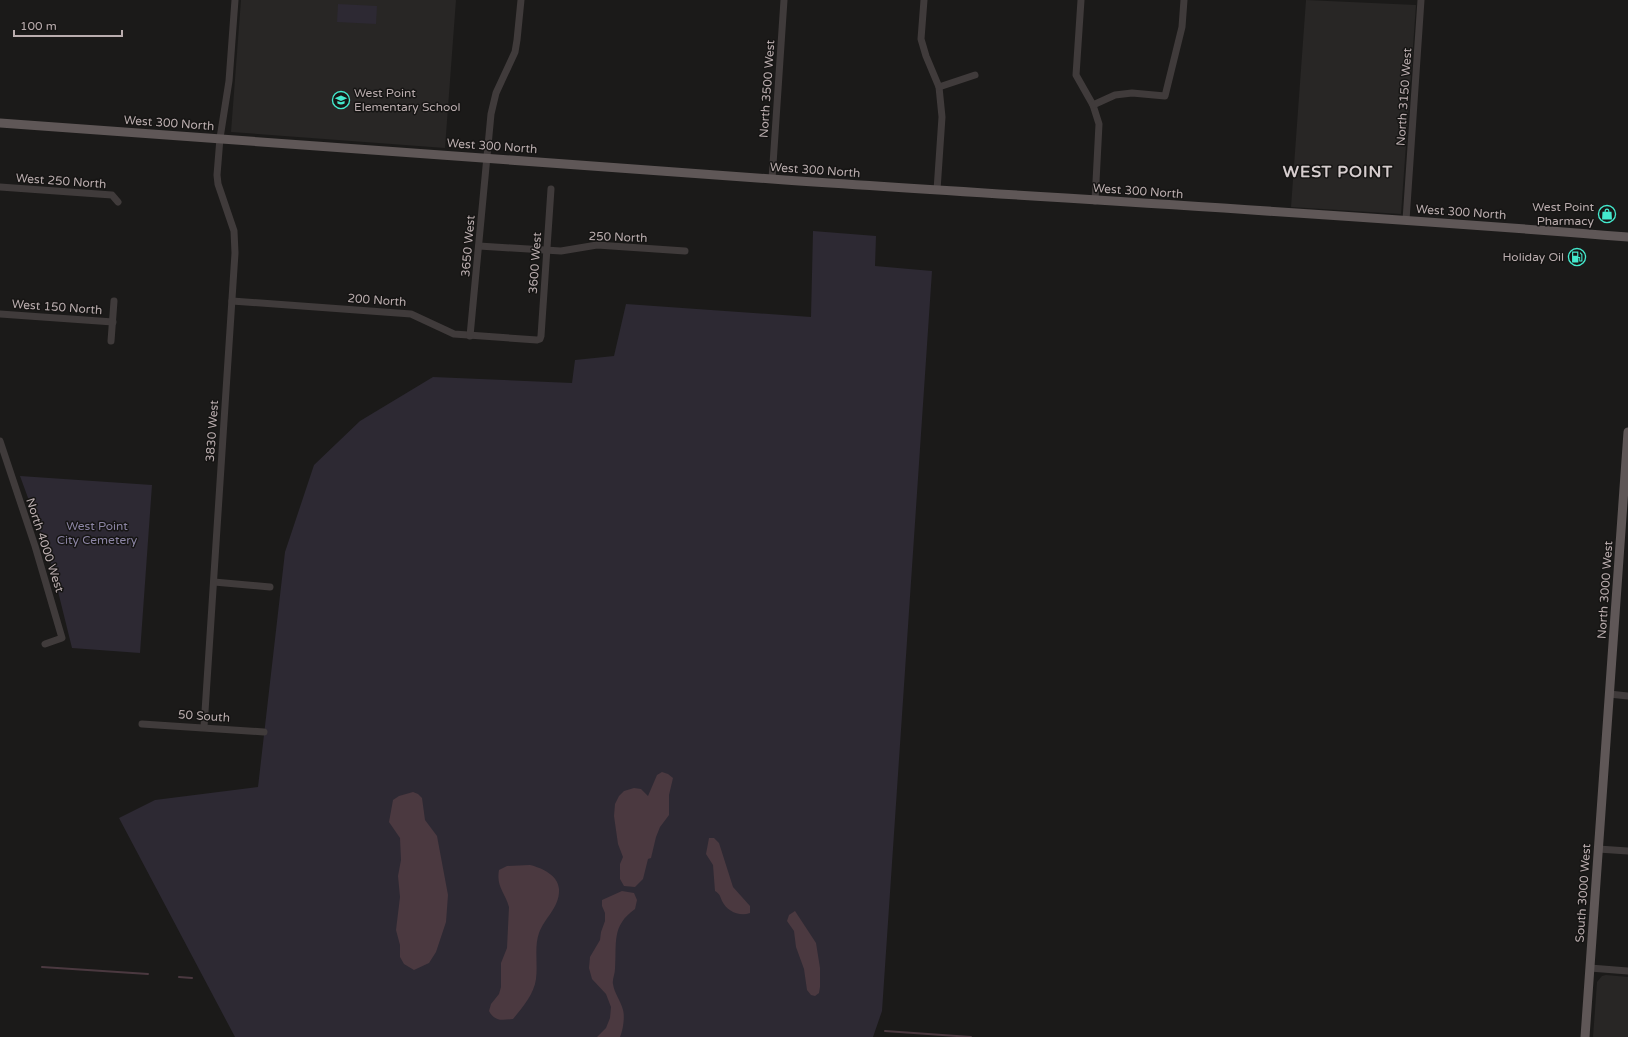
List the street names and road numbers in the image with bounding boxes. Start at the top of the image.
street label: North 3500 West [757,39,777,139]
street label: North 3150 West [1394,47,1414,147]
street label: West 300 North [123,113,215,133]
street label: West 300 North [446,136,538,156]
street label: West 300 North [769,160,861,180]
street label: West 250 North [15,171,107,191]
street label: West 300 North [1092,181,1184,201]
street label: West 300 North [1415,202,1507,222]
street label: 3650 West [458,214,478,277]
street label: 250 North [588,229,648,245]
street label: 3600 West [526,231,544,294]
street label: 200 North [347,291,407,309]
street label: West 150 North [11,297,103,317]
street label: 3830 West [203,399,221,462]
street label: North 4000 West [23,496,67,594]
street label: North 3000 West [1595,540,1615,640]
street label: 50 South [178,707,230,725]
street label: South 3000 West [1573,843,1593,943]

